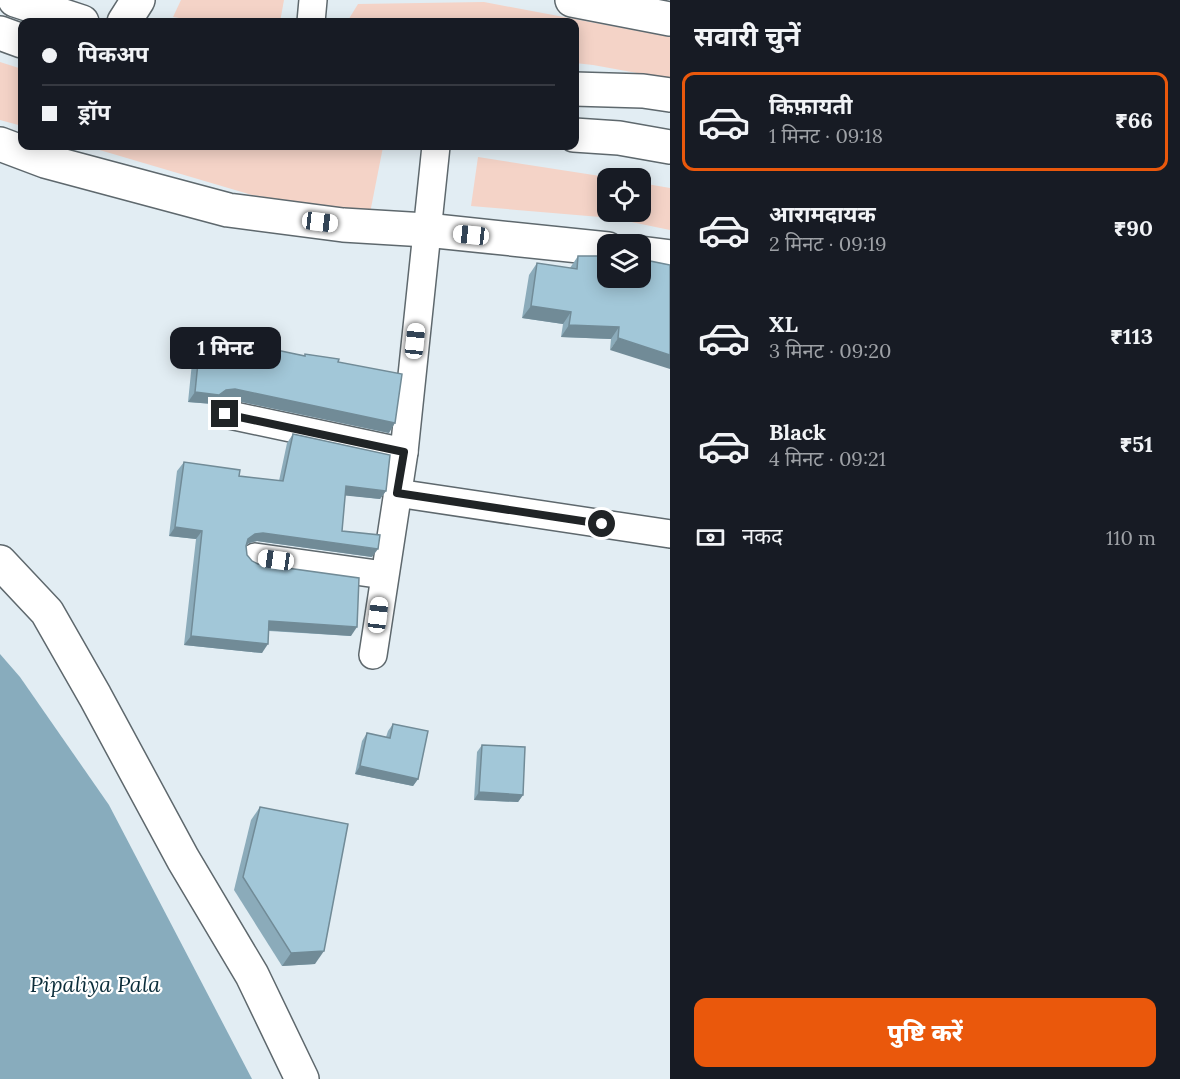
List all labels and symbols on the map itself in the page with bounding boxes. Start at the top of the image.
car [301,211,339,233]
car [452,224,490,246]
car [404,322,426,360]
callout: 1 मिनट [170,327,280,369]
route end [211,400,238,427]
route start [588,510,615,537]
car [257,549,295,571]
car [367,596,389,634]
water label: Pipaliya Pala [30,970,161,998]

